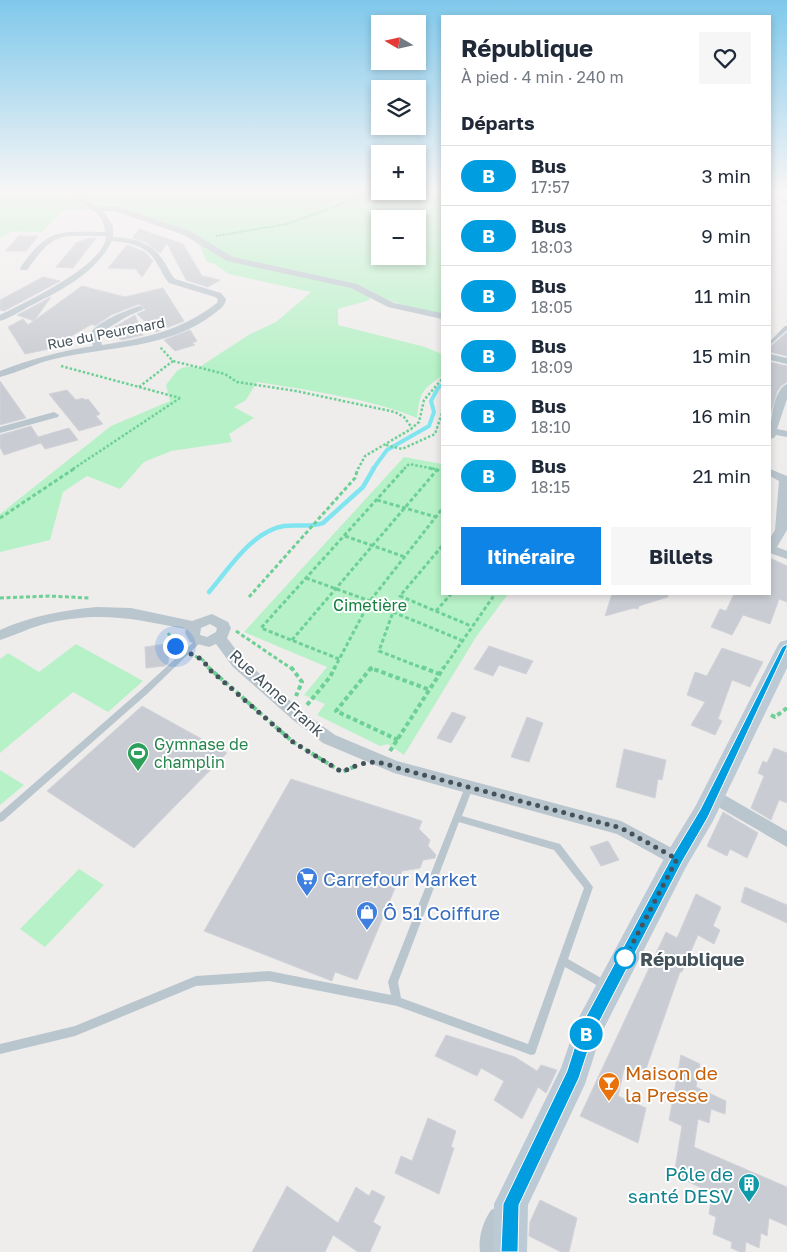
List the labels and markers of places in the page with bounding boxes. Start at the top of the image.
place label: Gymnase de champlin [154,734,248,772]
sports icon: Gymnase de champlin [126,741,150,772]
supermarket icon: Carrefour Market [295,866,319,897]
place label: Carrefour Market [323,867,477,890]
shop icon: Ô 51 Coiffure [355,900,379,931]
place label: Ô 51 Coiffure [383,901,500,924]
marker: République [614,947,636,969]
place label: République [640,947,745,970]
place label: Maison de la Presse [625,1061,718,1106]
bar icon: Maison de la Presse [597,1071,621,1102]
place label: Pôle de santé DESV [628,1162,733,1207]
building icon: Pôle de santé DESV [737,1172,761,1203]

